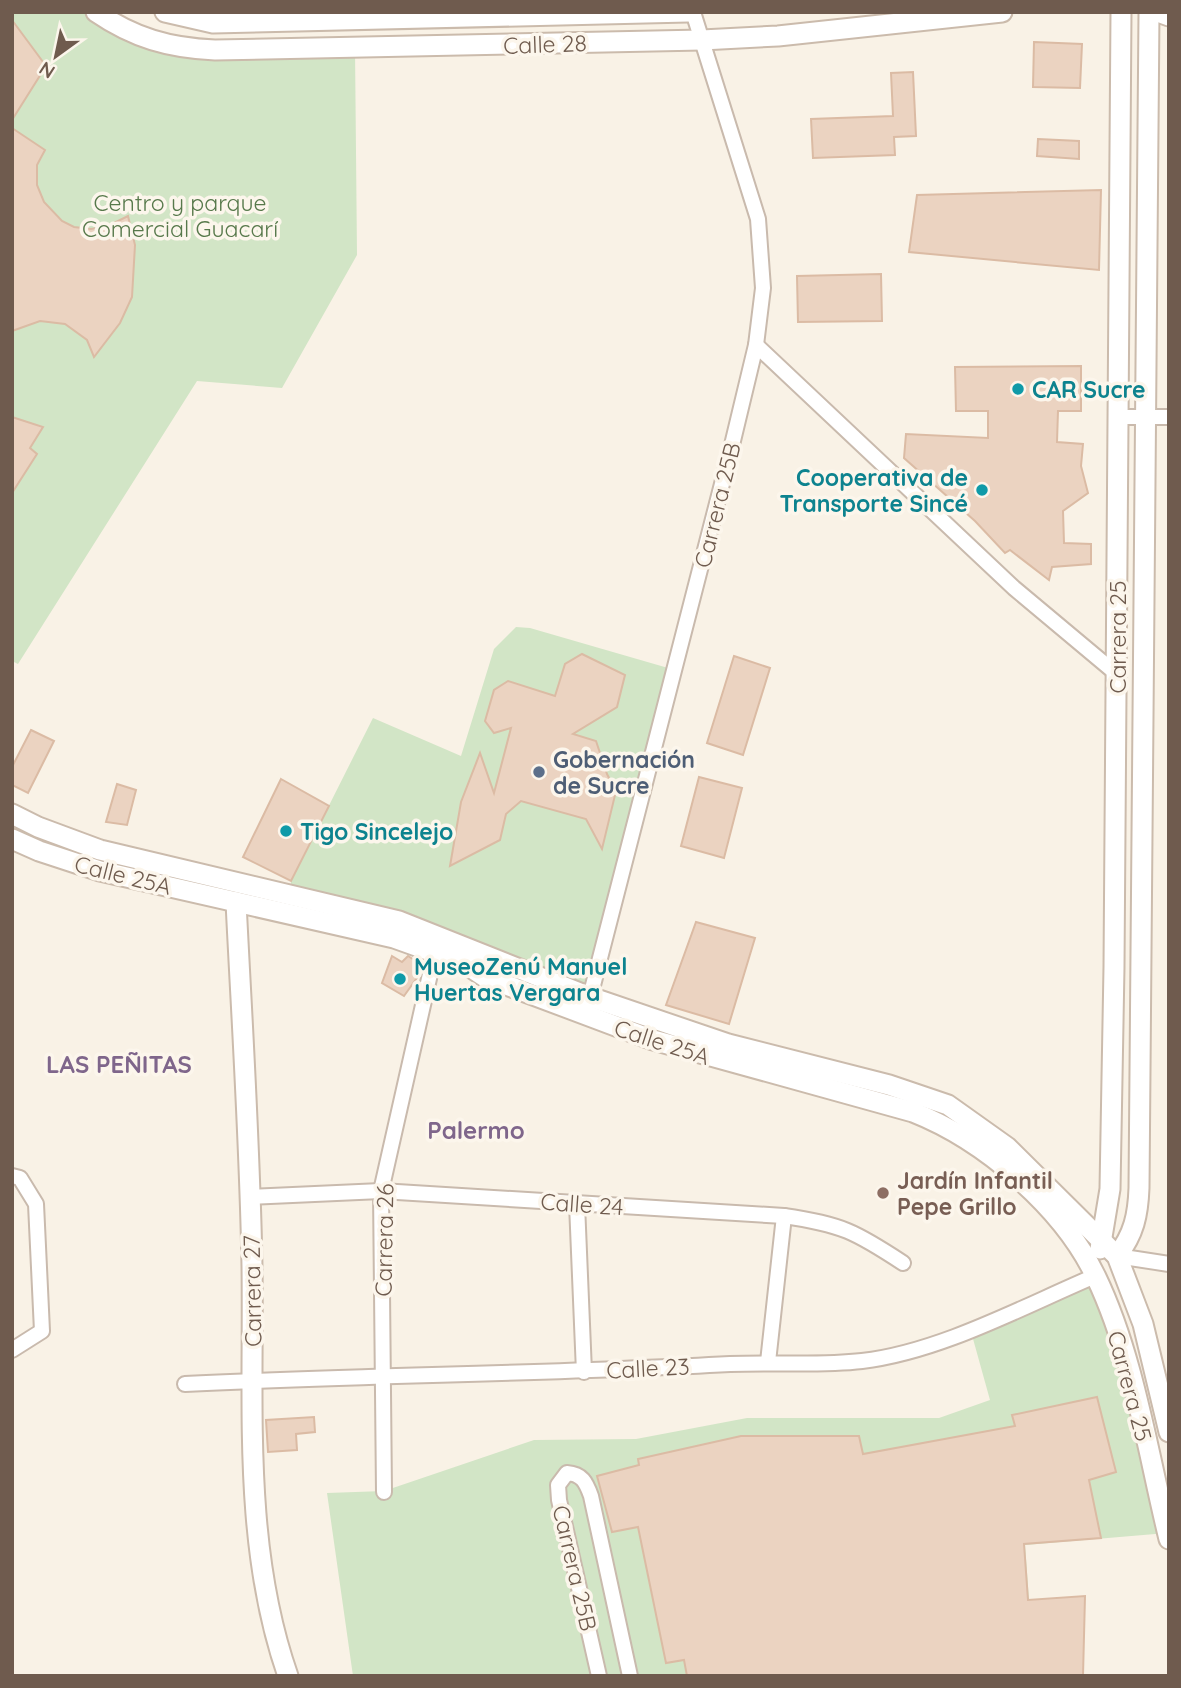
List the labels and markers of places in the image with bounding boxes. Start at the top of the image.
place label: CAR Sucre [1032,375,1146,404]
marker: CAR Sucre [1010,381,1026,397]
place label: Cooperativa de Transporte Sincé [780,463,968,518]
marker: Cooperativa de Transporte Sincé [974,482,990,498]
place label: Gobernación de Sucre [553,745,695,800]
marker: Gobernación de Sucre [531,764,547,780]
place label: Tigo Sincelejo [300,817,453,846]
marker: Tigo Sincelejo [278,823,294,839]
place label: MuseoZenú Manuel Huertas Vergara [414,952,627,1007]
marker: MuseoZenú Manuel Huertas Vergara [392,971,408,987]
place label: Jardín Infantil Pepe Grillo [897,1166,1053,1221]
marker: Jardín Infantil Pepe Grillo [875,1185,891,1201]

